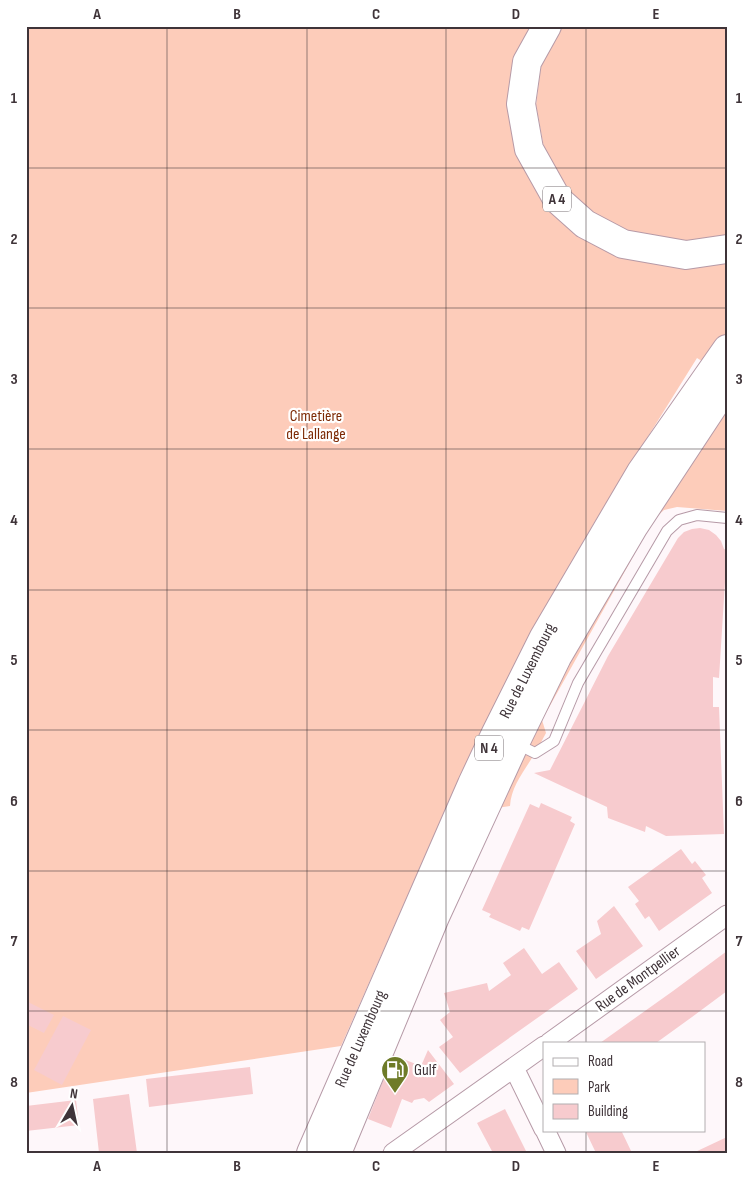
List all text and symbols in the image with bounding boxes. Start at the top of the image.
text: A [92,5,101,24]
text: B [233,5,241,24]
text: C [372,5,380,24]
text: D [512,5,520,24]
text: E [653,5,660,24]
text: 1 [11,89,18,108]
text: 1 [736,89,743,108]
road number: A 4 [543,186,571,212]
text: 2 [10,230,18,249]
text: 2 [735,230,743,249]
text: 3 [10,370,18,389]
text: 3 [735,370,743,389]
park label: Cimetière de Lallange [286,407,346,444]
text: 4 [10,511,18,530]
text: 4 [735,511,743,530]
street label: Rue de Luxembourg [496,620,560,722]
text: 5 [10,651,18,670]
text: 5 [735,651,743,670]
road number: N 4 [475,736,503,760]
text: 6 [10,792,18,811]
text: 6 [735,792,743,811]
text: 7 [11,932,18,951]
text: 7 [736,932,743,951]
street label: Rue de Montpellier [592,942,684,1016]
street label: Rue de Luxembourg [331,988,391,1090]
legend [543,1042,706,1132]
text: Road [588,1052,613,1071]
fuel station icon: Gulf [380,1055,410,1094]
place label: Gulf [414,1061,437,1080]
text: 8 [10,1073,18,1092]
text: 8 [735,1073,743,1092]
text: Park [588,1078,610,1097]
north arrow [48,1082,98,1132]
text: N [69,1085,79,1103]
text: Building [588,1102,628,1121]
text: A [92,1157,101,1176]
text: B [233,1157,241,1176]
text: C [372,1157,380,1176]
text: D [512,1157,520,1176]
text: E [653,1157,660,1176]

